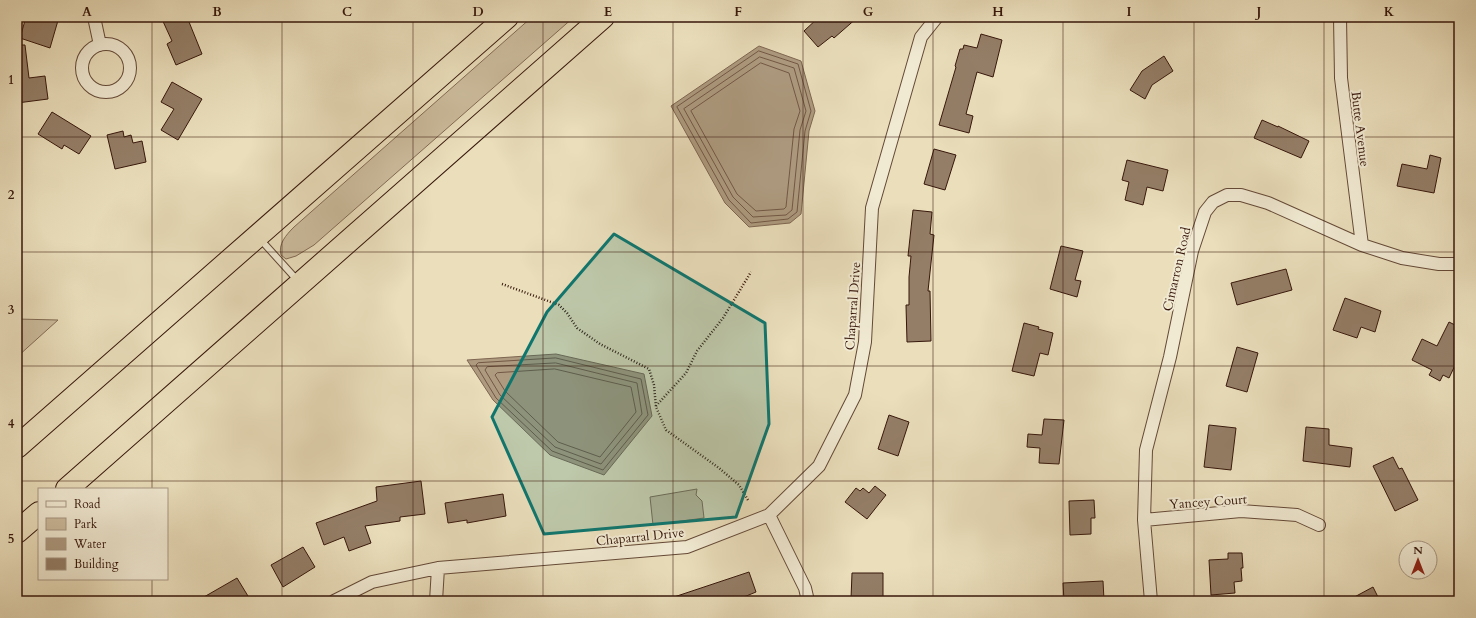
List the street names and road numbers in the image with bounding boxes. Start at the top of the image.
street label: Butte Avenue [1346,90,1374,168]
street label: Cimarron Road [1159,225,1195,313]
street label: Chaparral Drive [841,261,865,351]
street label: Yancey Court [1169,490,1248,514]
street label: Chaparral Drive [595,523,685,551]

